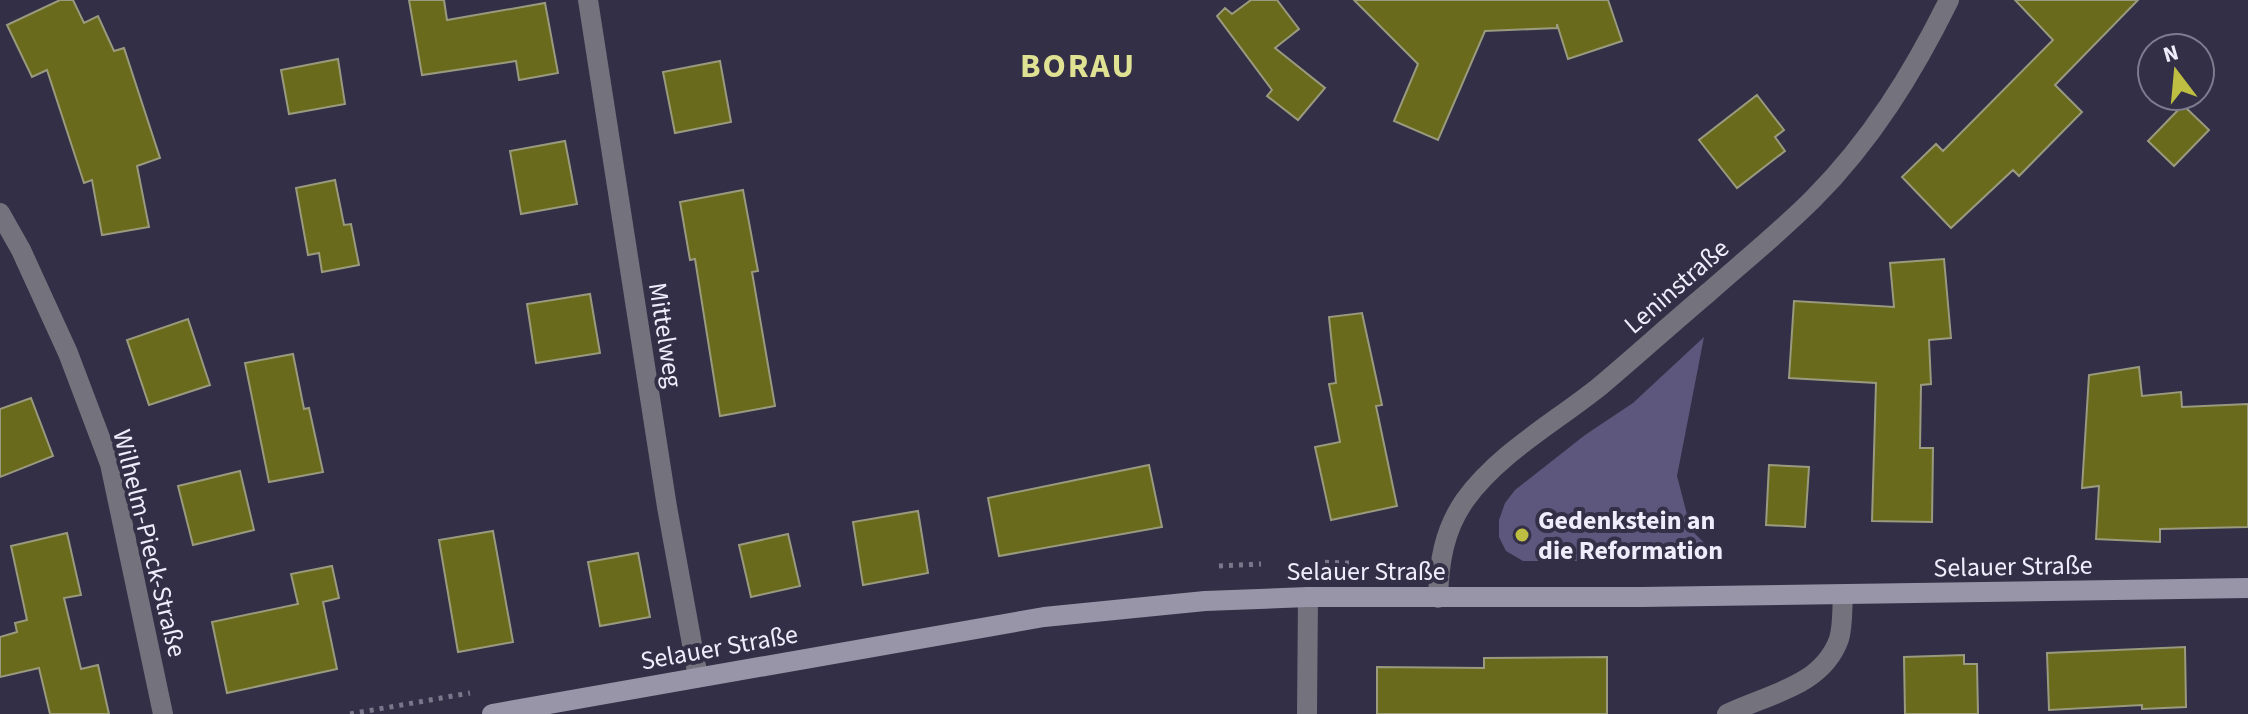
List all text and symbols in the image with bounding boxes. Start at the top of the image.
north arrow [2136,32,2216,112]
text: N [2159,36,2182,71]
district label: BORAU [1020,42,1136,91]
street label: Leninstraße [1616,230,1737,343]
street label: Mittelweg [639,280,692,390]
street label: Wilhelm-Pieck-Straße [103,425,196,661]
place label: Gedenkstein an die Reformation [1538,502,1723,569]
marker: Gedenkstein an die Reformation [1513,526,1531,544]
street label: Selauer Straße [1933,547,2093,586]
street label: Selauer Straße [1286,553,1446,590]
street label: Selauer Straße [637,615,801,680]

